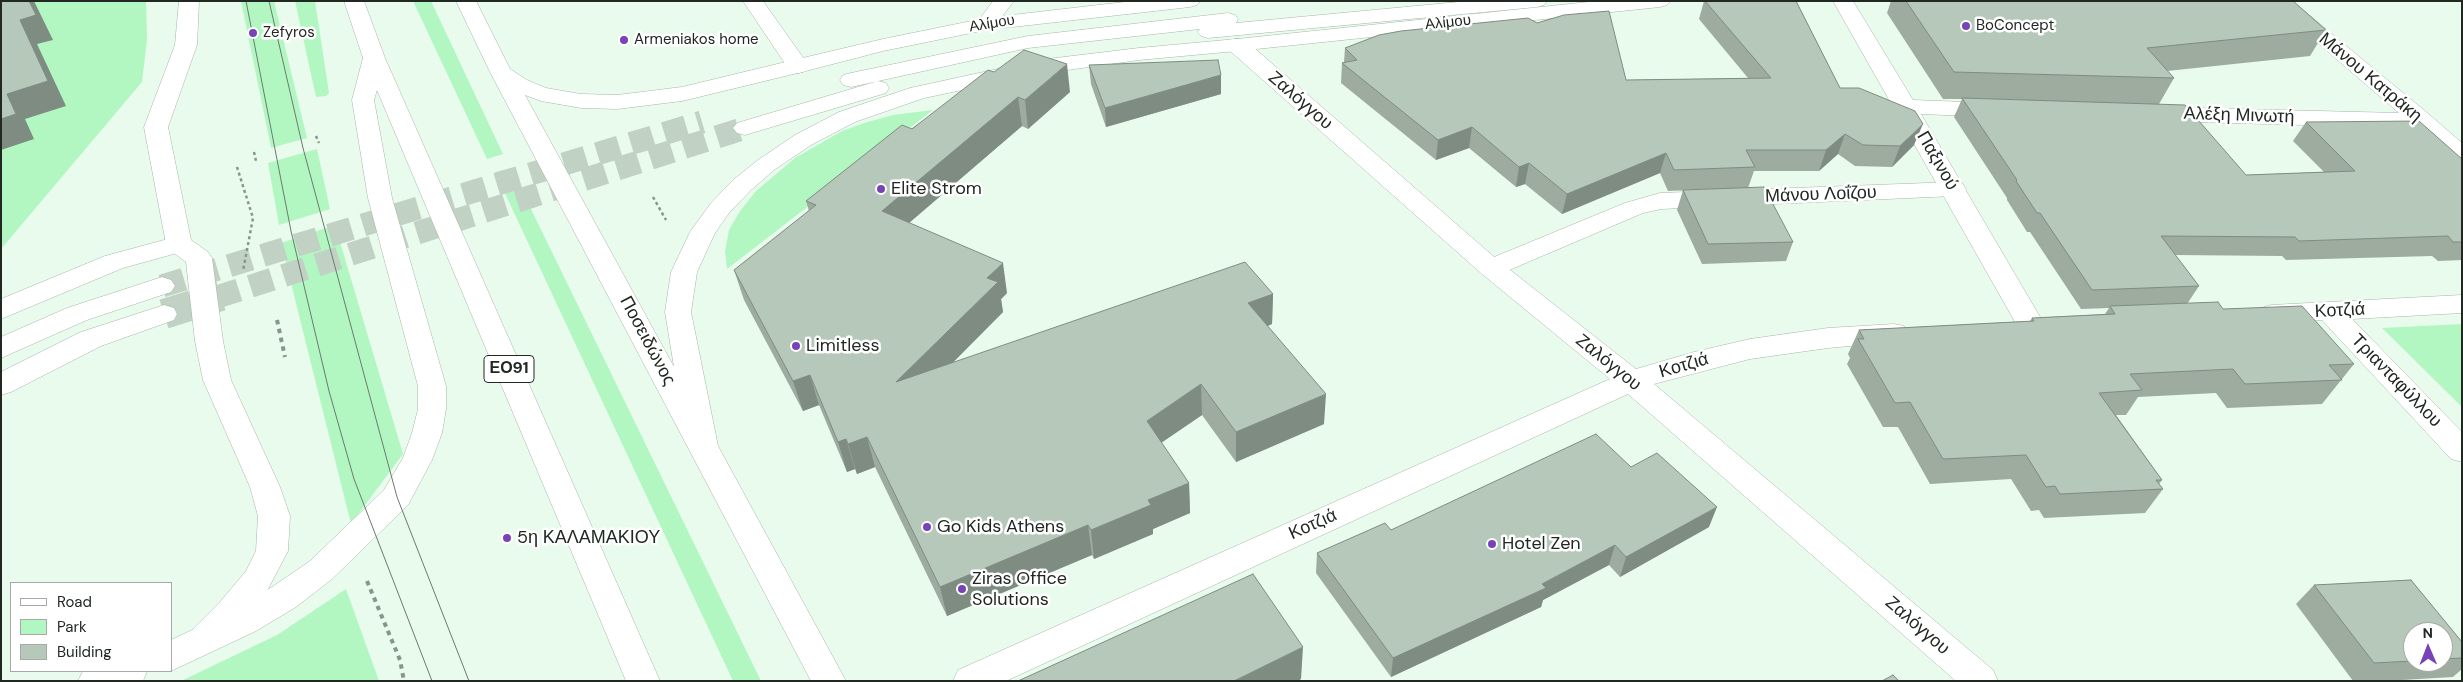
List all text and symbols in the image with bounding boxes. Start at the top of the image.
street label: Αλίμου [968,12,1016,36]
street label: Αλίμου [1424,12,1472,34]
place label: BoConcept [1976,17,2054,35]
marker: BoConcept [1960,20,1972,32]
place label: Zefyros [263,24,315,42]
marker: Zefyros [247,27,259,39]
street label: Μάνου Κατράκη [2314,29,2426,127]
place label: Armeniakos home [634,31,759,49]
marker: Armeniakos home [618,34,630,46]
street label: Ζαλόγγου [1263,67,1337,135]
street label: Αλέξη Μινωτή [2183,103,2295,129]
street label: Παξινού [1912,128,1962,194]
place label: Elite Strom [891,178,982,200]
street label: Μάνου Λοΐζου [1765,182,1877,208]
marker: Elite Strom [875,183,887,195]
street label: Ποσειδώνος [614,293,680,389]
street label: Κοτζιά [2314,299,2366,323]
street label: Ζαλόγγου [1571,330,1645,396]
street label: Τριανταφύλλου [2346,330,2446,432]
place label: Limitless [806,335,880,357]
marker: Limitless [790,340,802,352]
street label: Κοτζιά [1657,349,1711,383]
road number: ΕΟ91 [484,356,534,382]
street label: Κοτζιά [1286,505,1340,545]
place label: Go Kids Athens [937,516,1064,538]
marker: Go Kids Athens [921,521,933,533]
place label: 5η ΚΑΛΑΜΑΚΙΟΥ [517,527,660,549]
marker: 5η ΚΑΛΑΜΑΚΙΟΥ [501,532,513,544]
place label: Hotel Zen [1502,533,1581,555]
marker: Hotel Zen [1486,538,1498,550]
place label: Ziras Office Solutions [972,568,1067,610]
legend [10,582,172,672]
marker: Ziras Office Solutions [956,583,968,595]
text: Road [57,592,92,612]
street label: Ζαλόγγου [1880,592,1954,660]
text: Park [57,617,87,637]
north arrow [2403,622,2453,672]
text: N [2422,624,2433,642]
text: Building [57,642,112,662]

